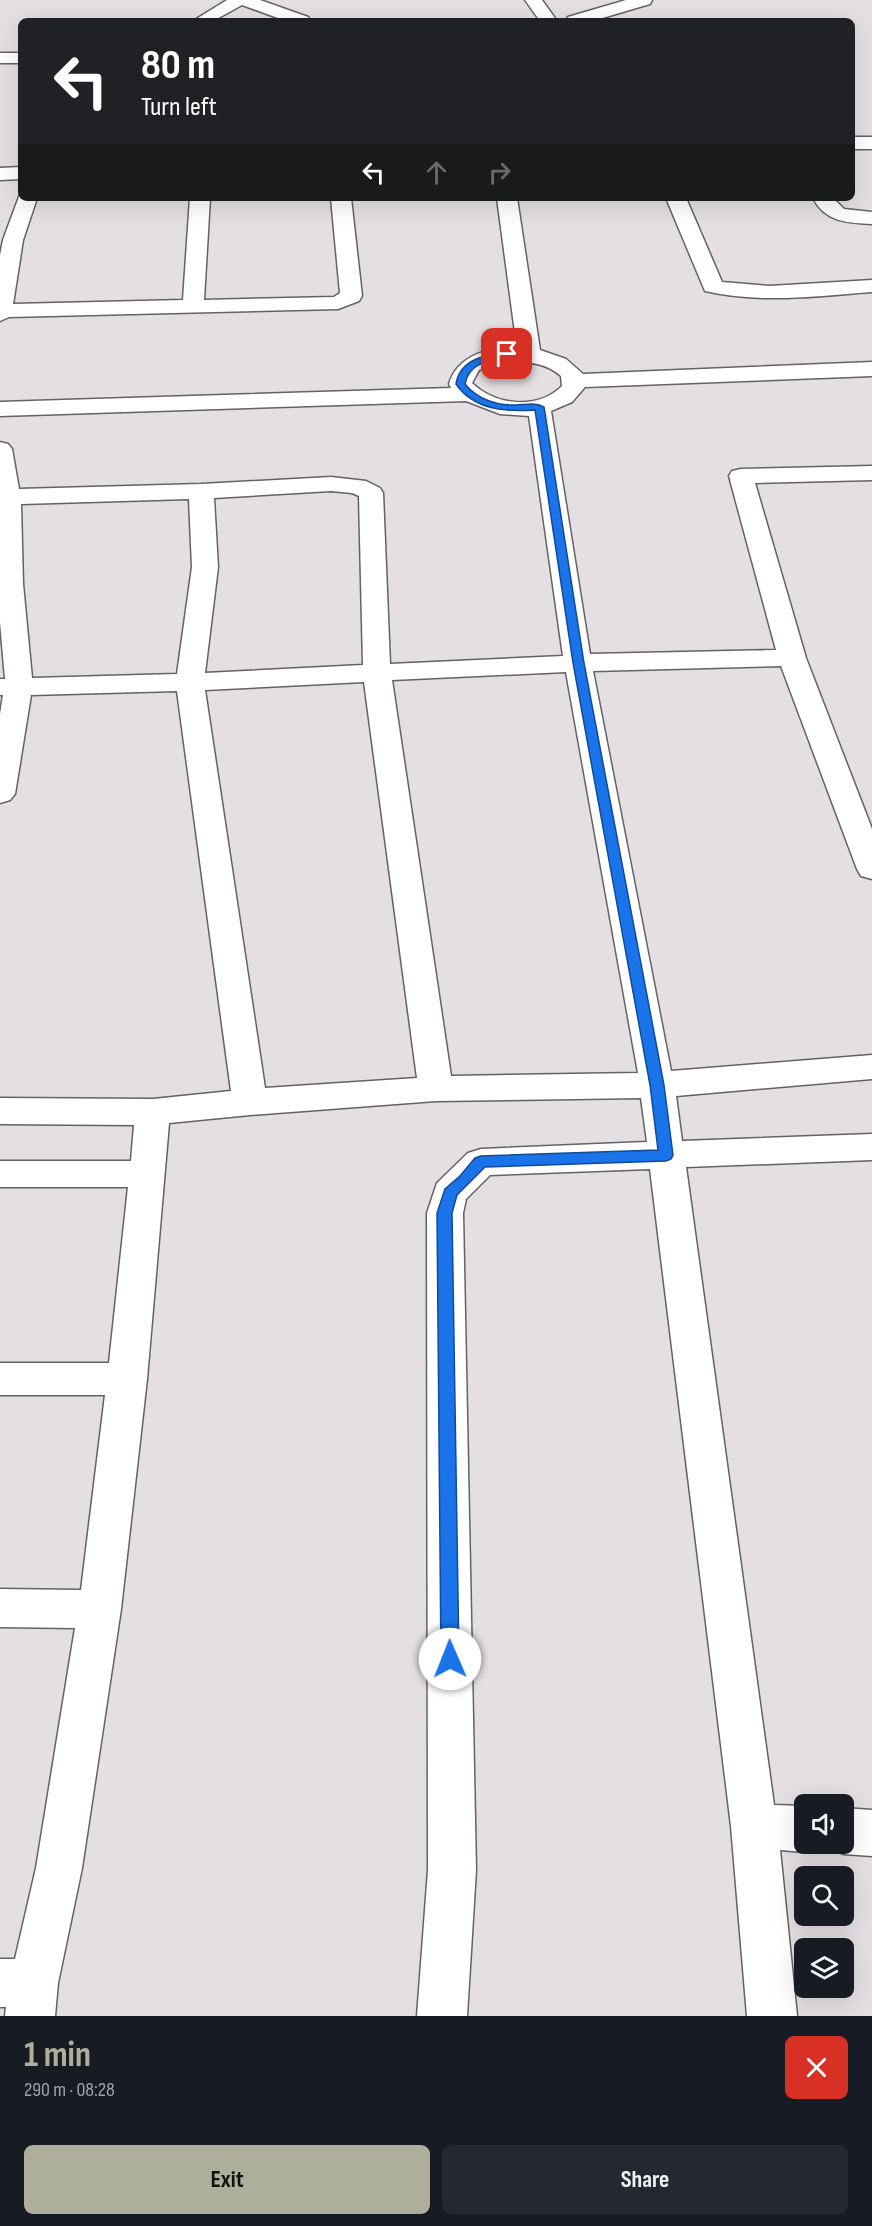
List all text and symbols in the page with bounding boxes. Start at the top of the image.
text: 80 m [141,40,215,91]
icon: left [42,42,120,120]
text: Turn left [141,91,217,123]
icon: left [357,156,390,189]
icon: ahead [420,156,453,189]
icon: right [483,156,516,189]
pin [481,328,532,379]
icon: arrive [490,337,523,370]
position arrow [418,1627,482,1691]
map controls [794,1794,854,1998]
button: sound [794,1794,854,1854]
button: search [794,1866,854,1926]
button: layers [794,1938,854,1998]
text: 1 min [24,2034,91,2077]
button: close [785,2036,848,2099]
text: 290 m · 08:28 [24,2078,115,2102]
button: Exit [24,2145,430,2214]
button: Share [442,2145,848,2214]

